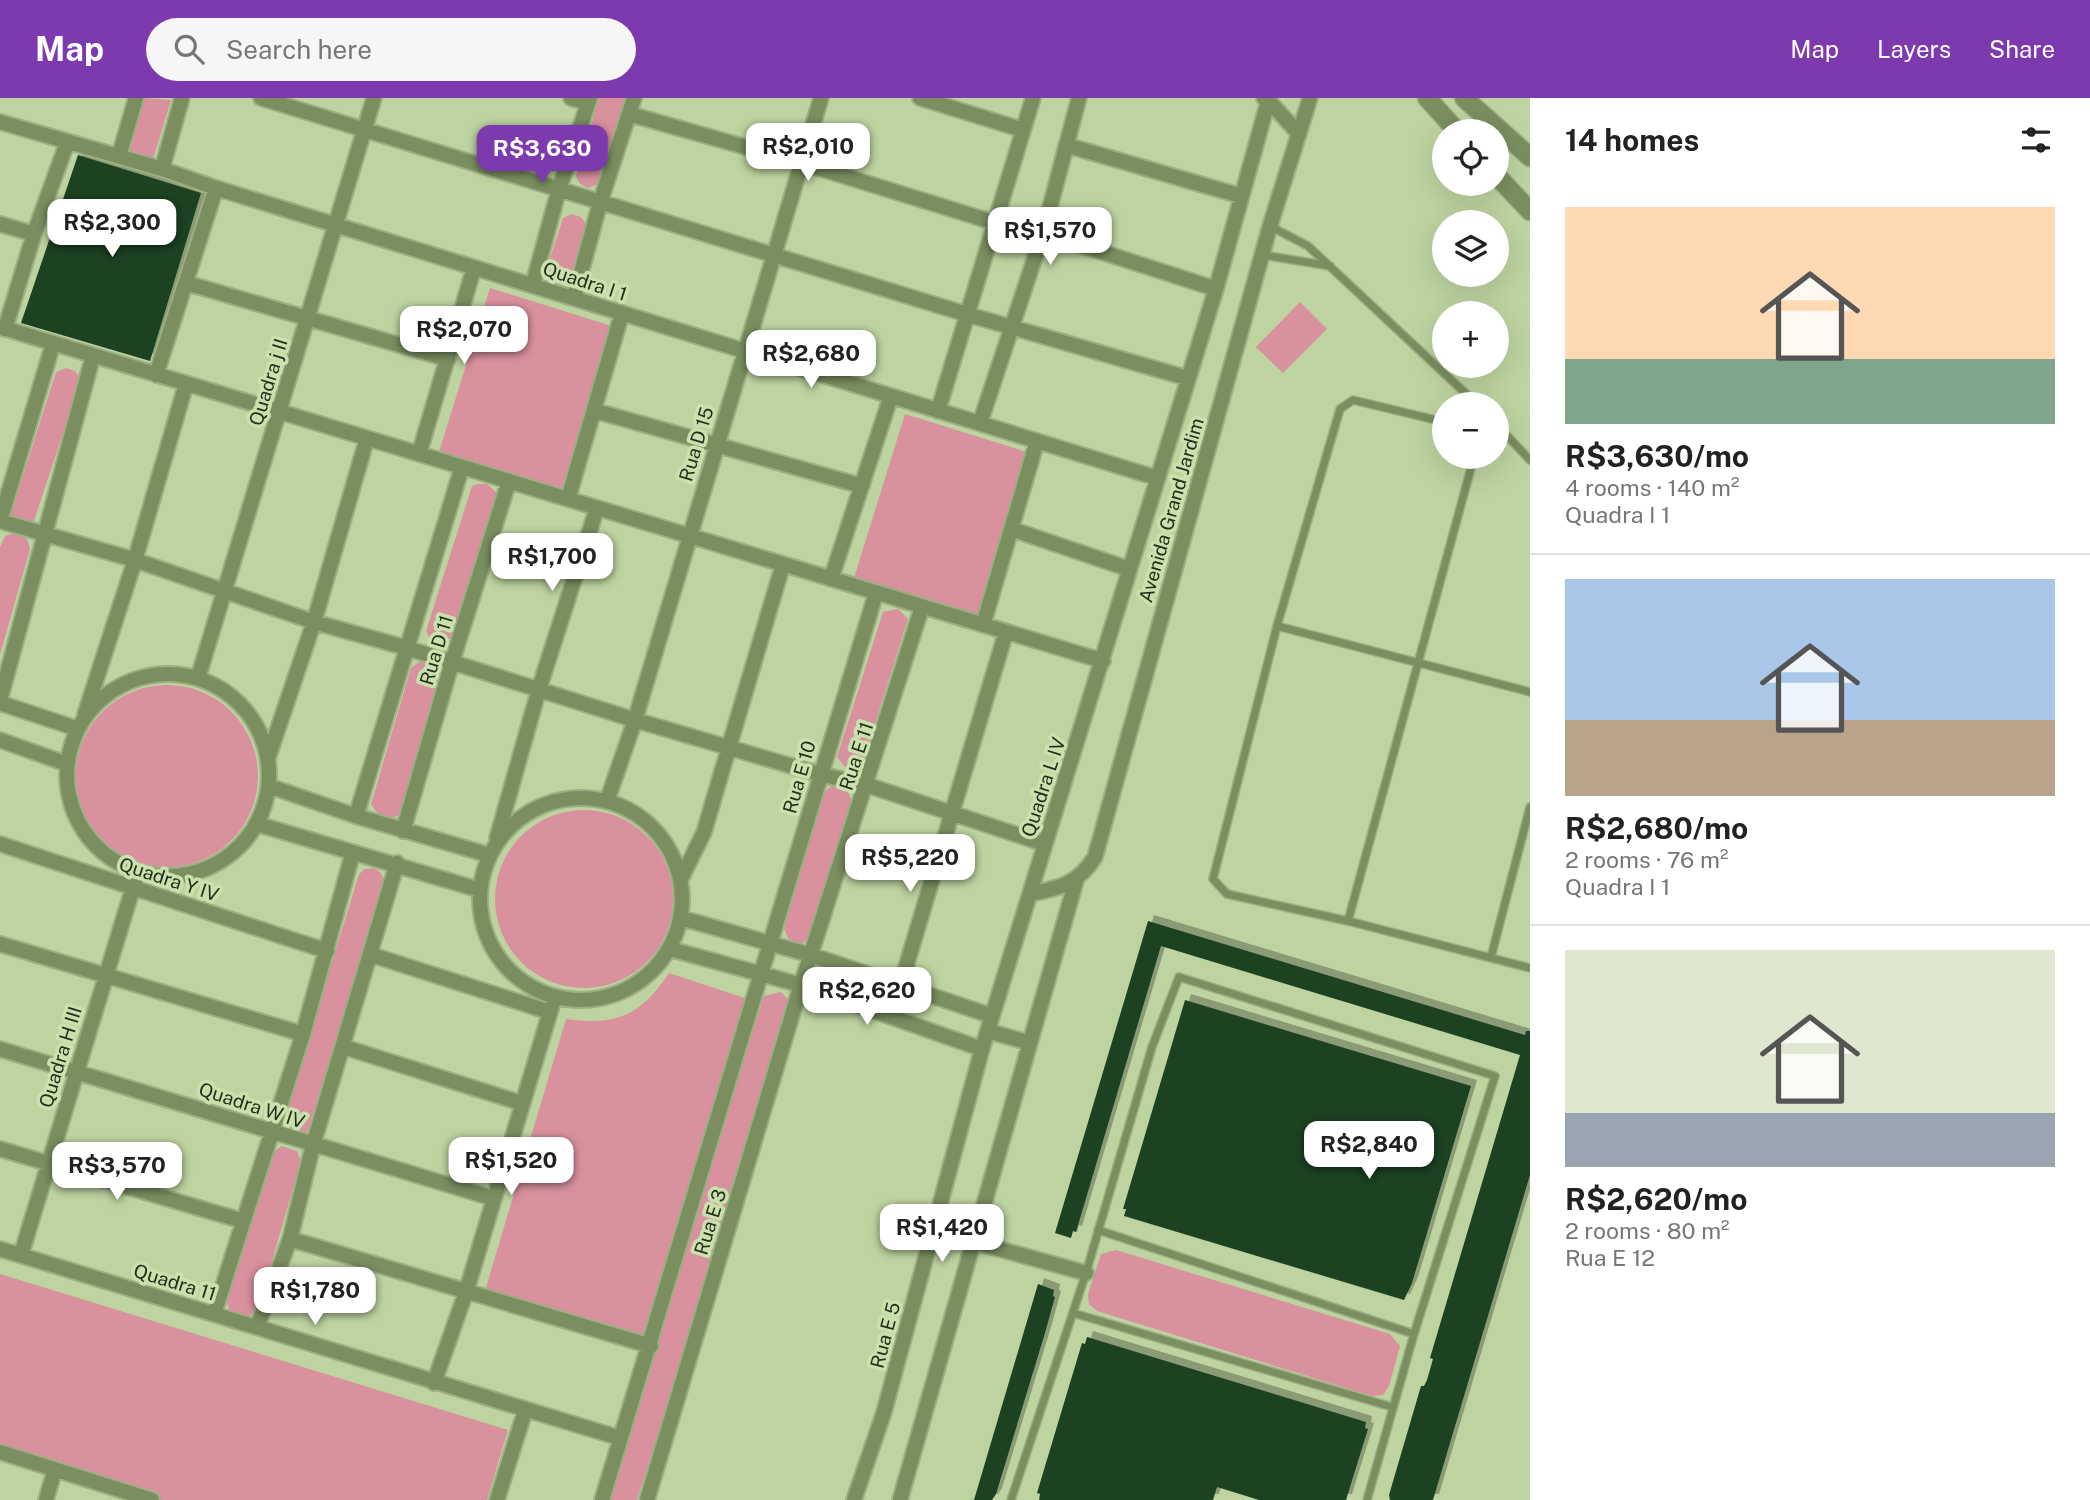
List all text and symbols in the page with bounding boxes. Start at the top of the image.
search box [146,18,636,81]
text: Map [35,30,104,68]
icon: search [170,30,208,68]
text: Search here [226,34,372,65]
text: Map [1790,35,1839,63]
text: Layers [1877,35,1951,63]
text: Share [1989,35,2055,63]
map controls [1432,119,1509,469]
button: locate [1432,119,1509,196]
icon: filters [2017,121,2055,159]
text: 14 homes [1565,122,1699,158]
pin: R$2,010 [743,123,873,183]
pin: R$3,630 [477,126,607,185]
text: R$2,010 [762,132,854,159]
text: R$3,630 [493,134,591,161]
pin: R$2,300 [47,200,177,259]
text: R$2,300 [63,208,161,235]
pin: R$1,570 [985,208,1115,267]
button: layers [1432,210,1509,287]
text: R$1,570 [1004,216,1096,243]
icon: home [1747,253,1873,379]
street label: Quadra I 1 [540,257,630,305]
button: + [1432,301,1509,378]
pin: R$2,070 [399,306,529,366]
text: R$2,070 [416,315,512,342]
pin: R$2,680 [746,330,876,390]
street label: Quadra j II [244,336,292,428]
text: R$2,680 [762,339,860,366]
button: − [1432,392,1509,469]
street label: Rua D 15 [674,404,718,484]
street label: Avenida Grand Jardim [1134,415,1208,605]
text: R$3,630/mo [1565,438,1749,474]
text: 4 rooms · 140 m² [1565,474,1739,501]
text: Quadra I 1 [1565,501,1670,528]
pin: R$1,700 [487,533,617,593]
text: R$1,700 [507,542,597,569]
street label: Rua D 11 [415,612,457,688]
icon: home [1747,625,1873,751]
street label: Rua E 11 [835,719,877,793]
street label: Quadra L IV [1017,734,1069,839]
street label: Rua E 10 [778,738,820,816]
text: R$2,680/mo [1565,810,1748,846]
pin: R$5,220 [845,834,975,894]
text: R$5,220 [861,843,959,870]
text: 2 rooms · 76 m² [1565,846,1728,873]
street label: Quadra Y IV [116,853,222,906]
text: Quadra I 1 [1565,873,1670,900]
pin: R$2,620 [802,968,932,1027]
text: R$2,620 [818,976,916,1003]
icon: home [1747,996,1873,1122]
street label: Quadra H III [34,1004,86,1110]
street label: Quadra W IV [196,1078,308,1133]
pin: R$2,840 [1304,1122,1434,1181]
text: R$2,840 [1320,1130,1418,1157]
pin: R$1,520 [446,1138,576,1197]
pin: R$3,570 [52,1142,182,1202]
text: R$1,520 [465,1146,557,1173]
text: R$3,570 [68,1151,166,1178]
text: R$2,620/mo [1565,1181,1747,1217]
street label: Rua E 3 [690,1187,730,1257]
pin: R$1,420 [877,1204,1007,1264]
text: R$1,420 [896,1213,988,1240]
text: 2 rooms · 80 m² [1565,1217,1730,1244]
text: Rua E 12 [1565,1244,1655,1271]
street label: Quadra 11 [131,1259,219,1305]
pin: R$1,780 [250,1268,380,1327]
text: R$1,780 [270,1276,360,1303]
street label: Rua E 5 [866,1300,904,1370]

